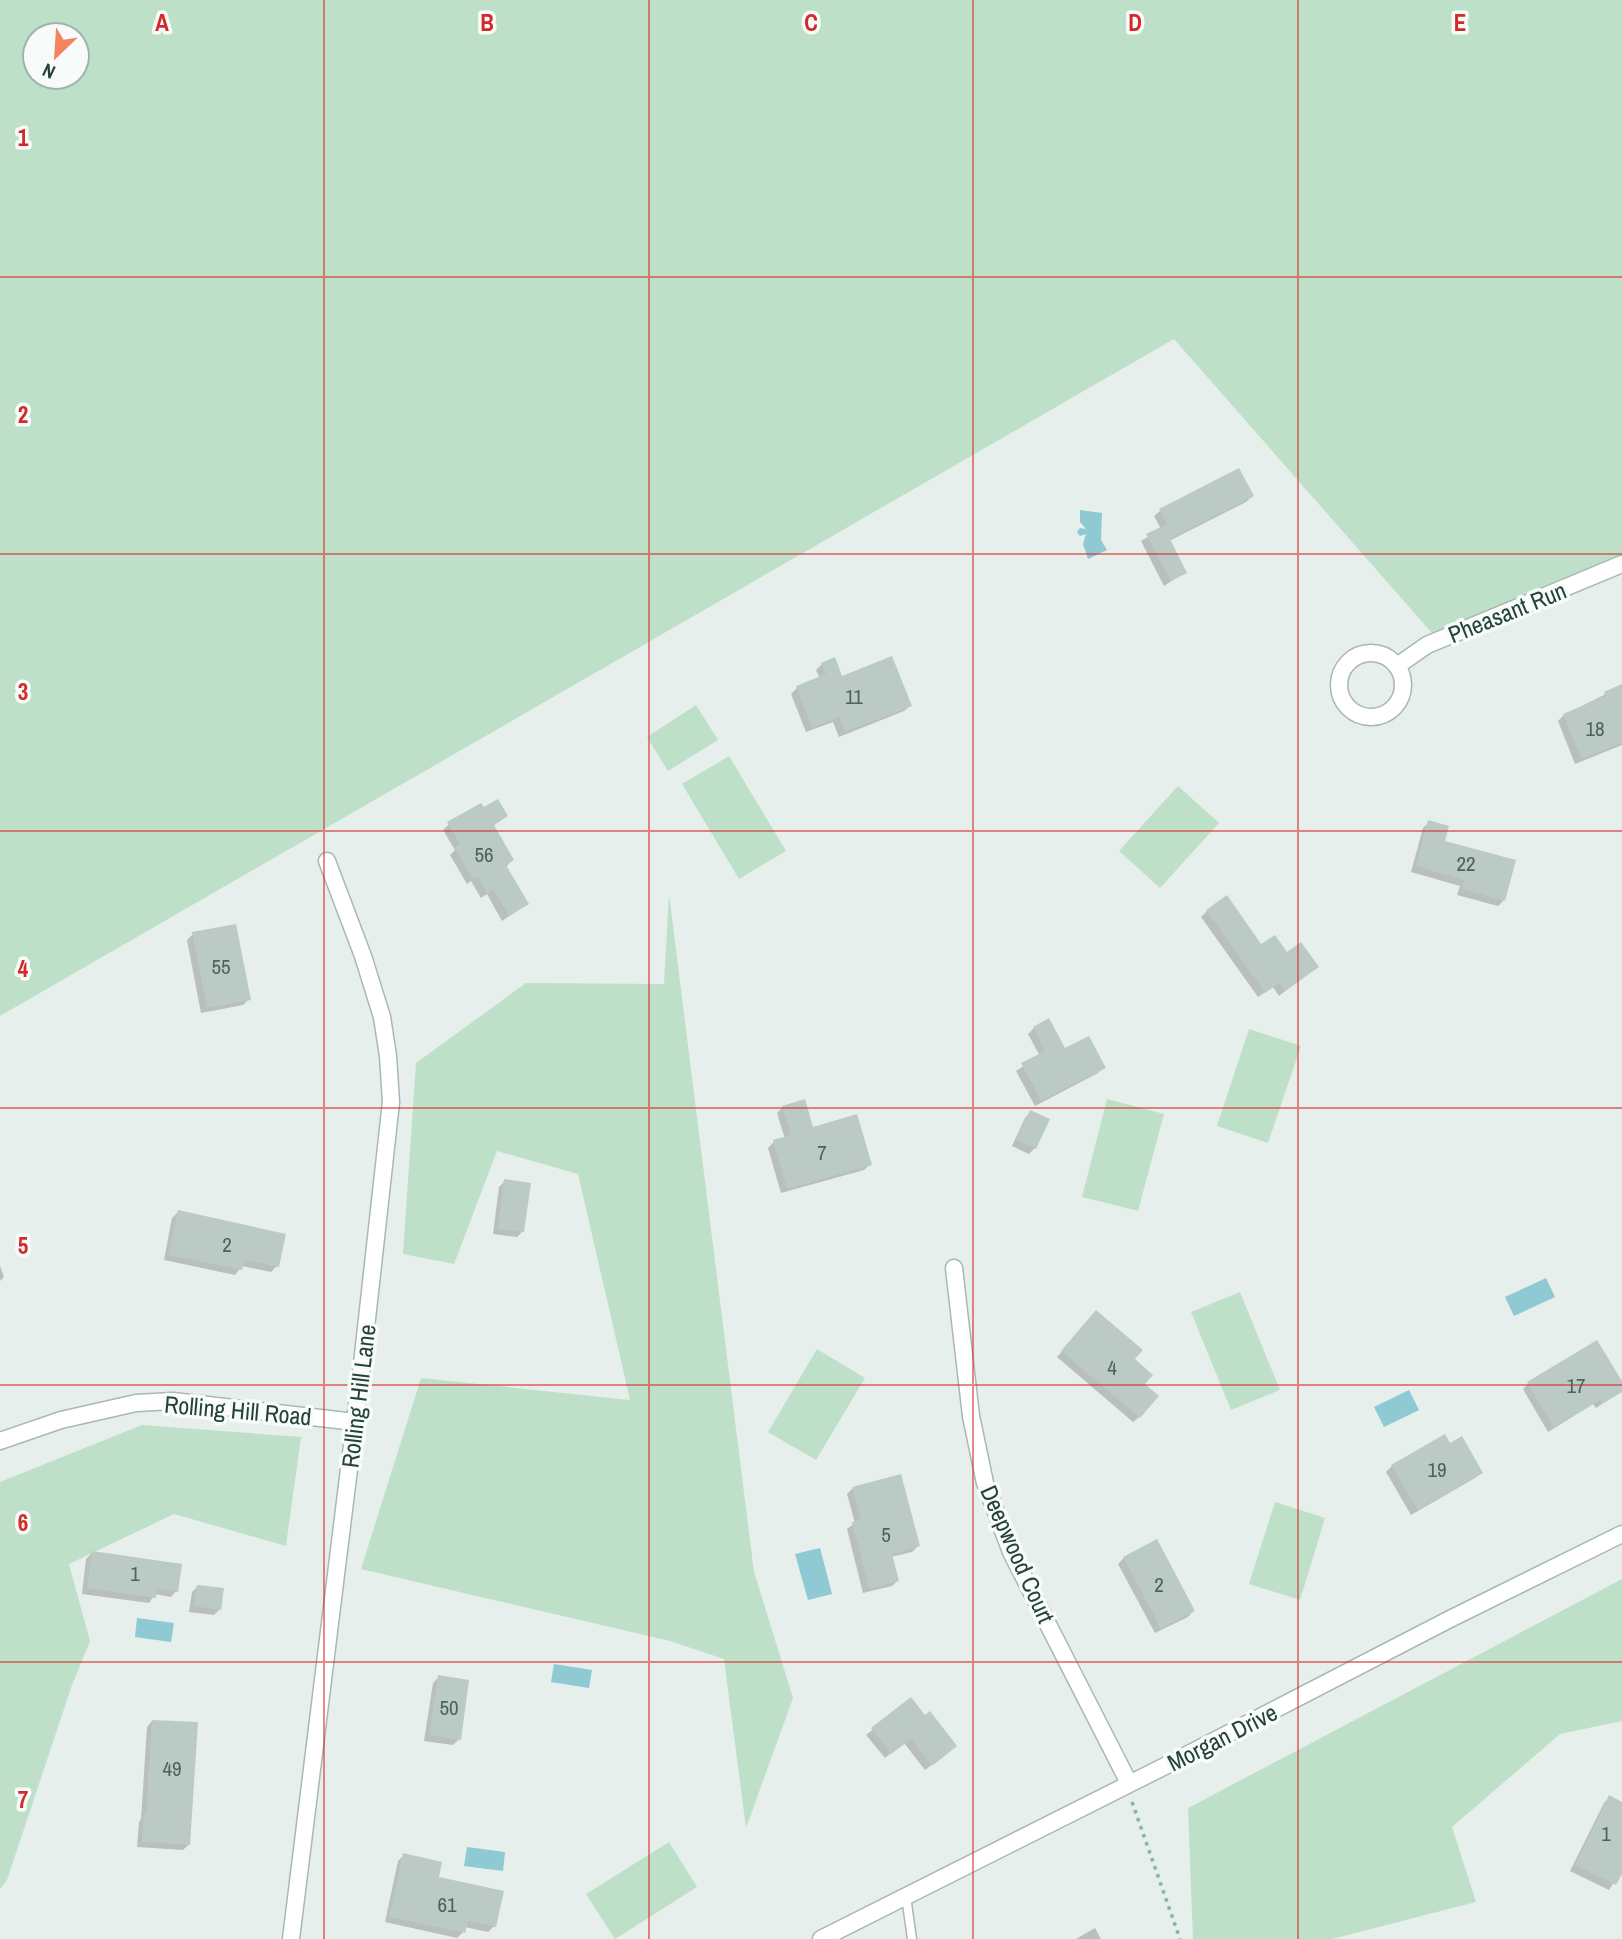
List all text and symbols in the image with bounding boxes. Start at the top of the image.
text: A [155,7,169,38]
text: B [480,7,494,38]
text: C [804,7,818,38]
text: D [1128,7,1142,38]
text: E [1454,7,1466,38]
north arrow [21,21,91,91]
text: N [38,57,59,86]
text: 1 [18,122,29,153]
text: 2 [18,399,28,430]
street label: Pheasant Run [1443,574,1571,650]
text: 3 [18,676,28,707]
house number: 11 [845,682,863,711]
house number: 18 [1585,714,1605,743]
house number: 56 [474,840,494,869]
house number: 22 [1456,849,1476,878]
house number: 55 [211,952,231,981]
text: 4 [18,953,29,984]
house number: 7 [817,1138,827,1167]
text: 5 [18,1230,28,1261]
house number: 2 [222,1230,232,1259]
street label: Rolling Hill Lane [333,1322,383,1470]
house number: 4 [1107,1353,1117,1382]
house number: 17 [1566,1371,1586,1400]
street label: Rolling Hill Road [163,1388,313,1432]
house number: 19 [1427,1455,1447,1484]
street label: Deepwood Court [973,1480,1063,1628]
text: 6 [18,1507,28,1538]
house number: 5 [881,1520,891,1549]
house number: 1 [130,1559,140,1588]
house number: 2 [1154,1570,1164,1599]
house number: 50 [439,1693,459,1722]
street label: Morgan Drive [1162,1696,1282,1778]
house number: 49 [162,1754,182,1783]
text: 7 [18,1784,28,1815]
house number: 1 [1601,1819,1611,1848]
house number: 61 [437,1890,457,1919]

